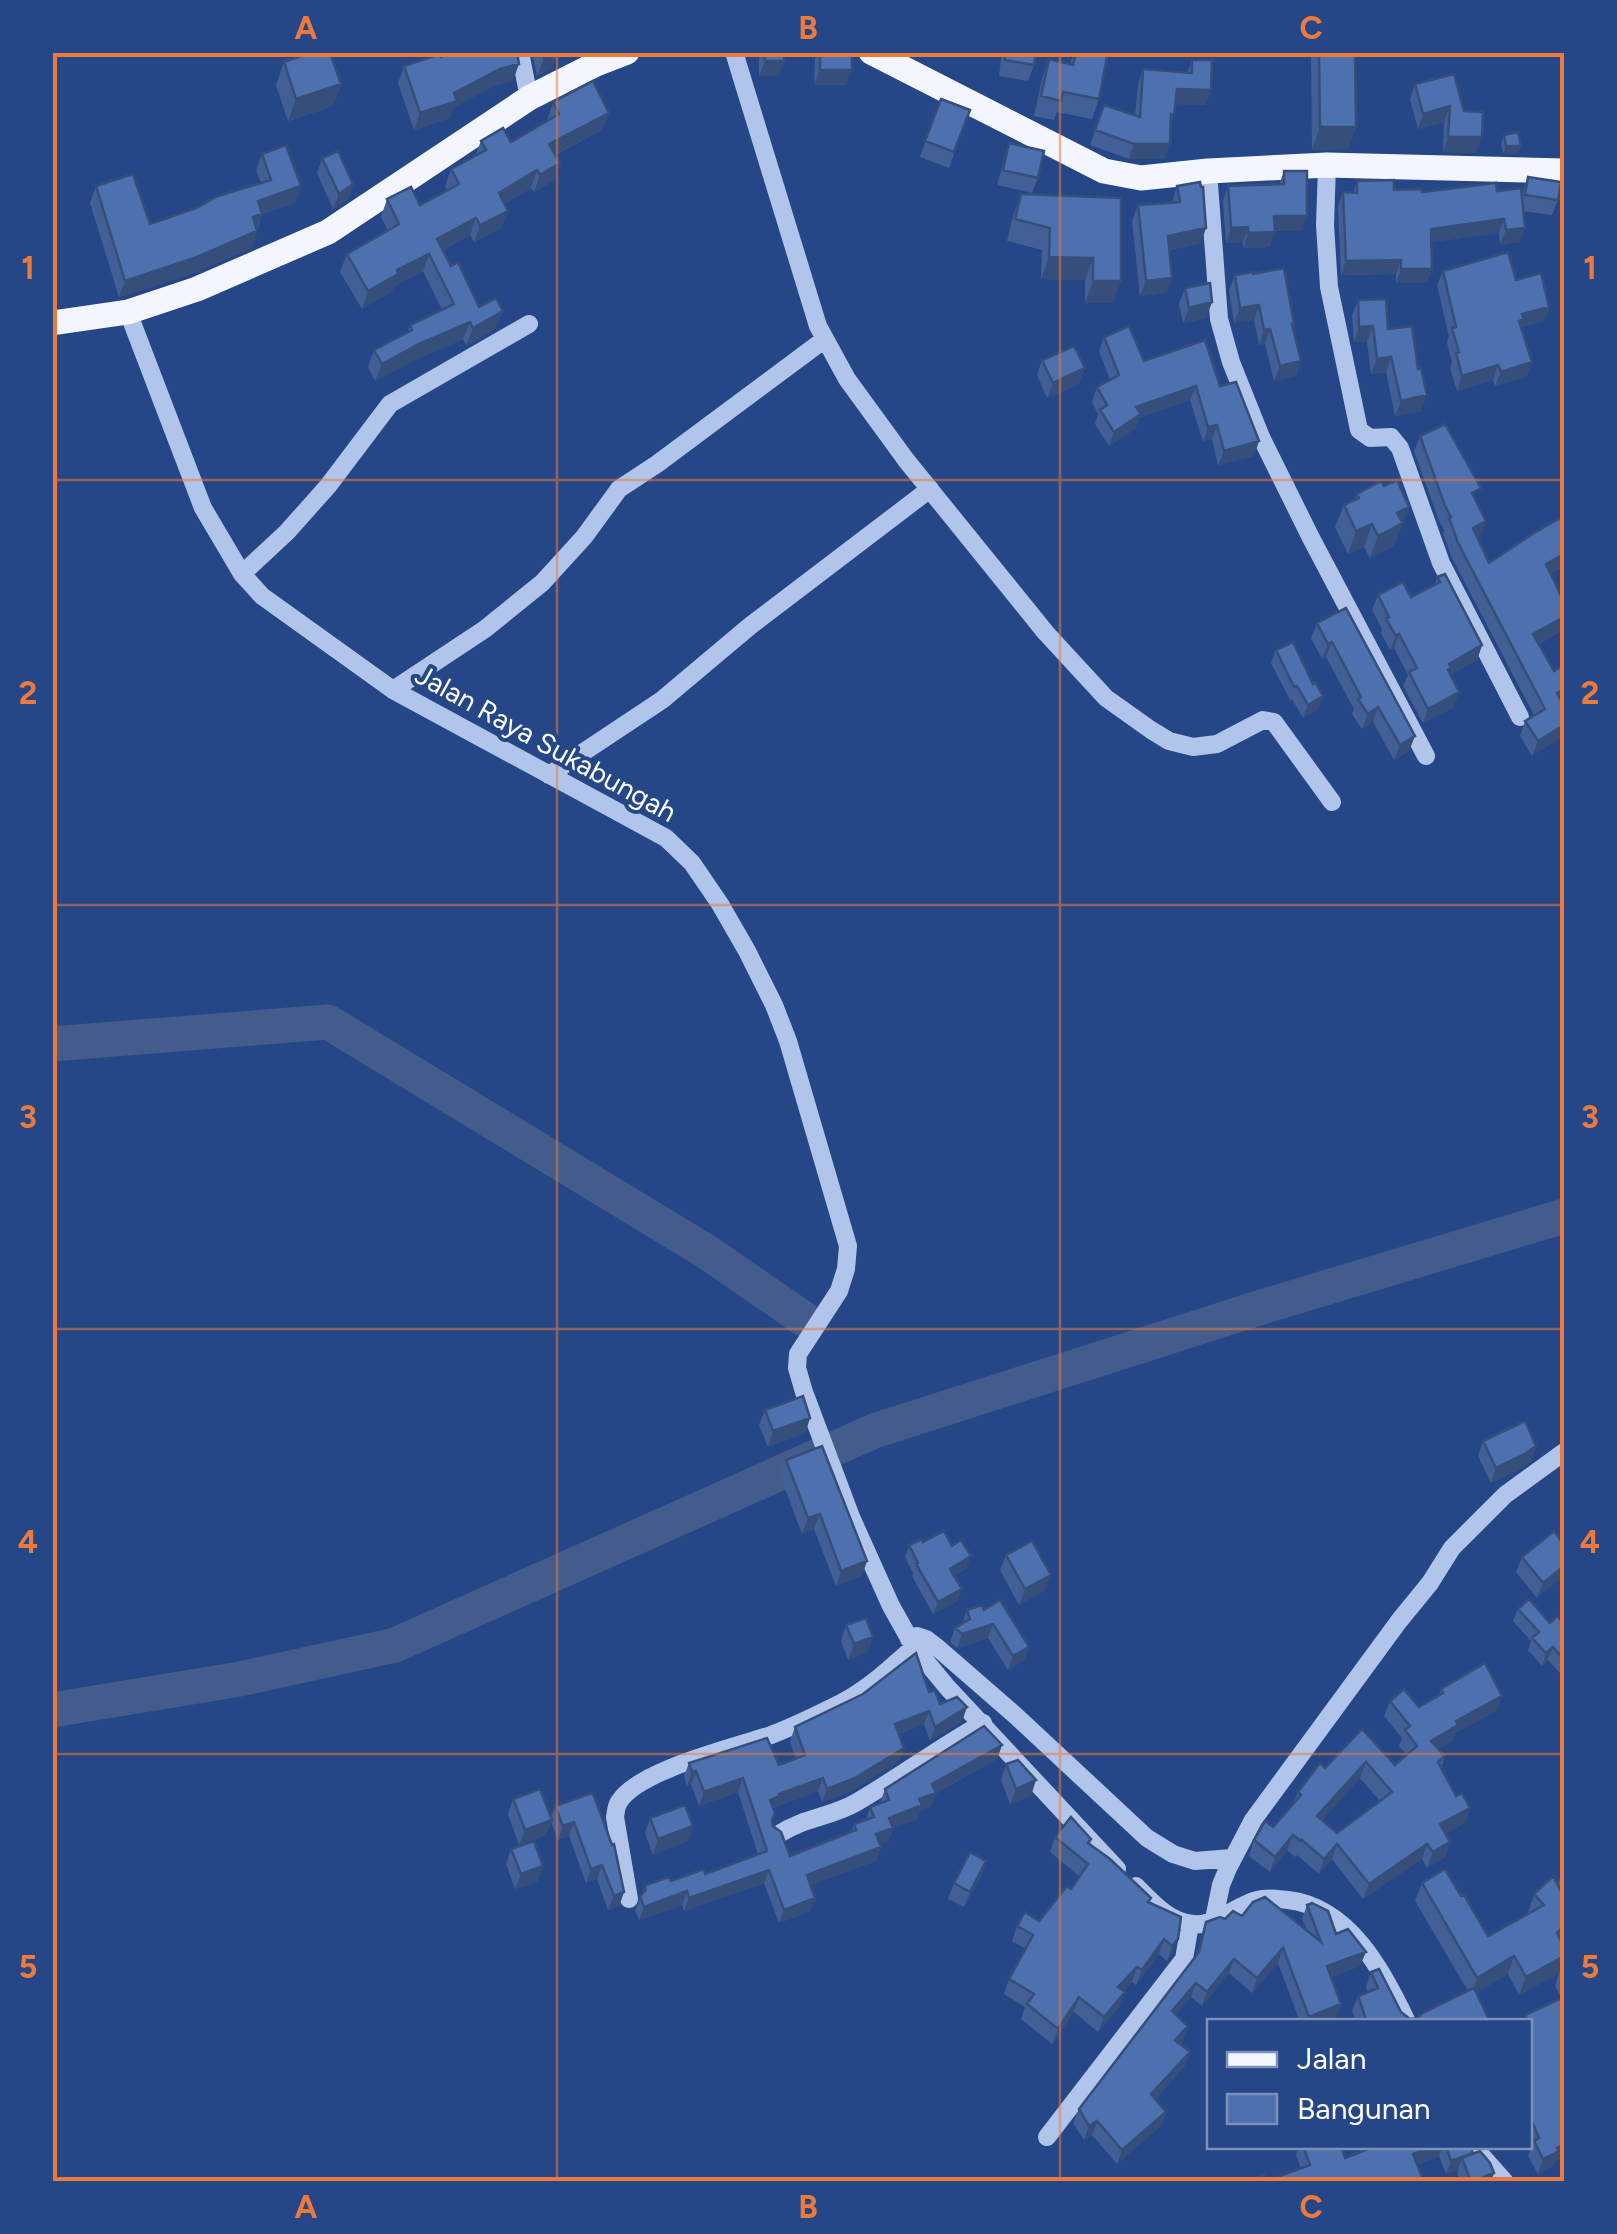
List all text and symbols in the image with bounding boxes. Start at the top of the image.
text: A [295,9,318,47]
text: B [798,9,818,47]
text: C [1299,9,1323,47]
text: 1 [21,249,35,287]
text: 1 [1583,249,1597,287]
street label: Jalan Raya Sukabungah [410,657,682,829]
text: 2 [19,674,37,712]
text: 2 [1581,674,1599,712]
text: 3 [19,1098,37,1136]
text: 3 [1581,1098,1599,1136]
text: 4 [18,1523,38,1561]
text: 4 [1580,1523,1600,1561]
text: 5 [19,1948,37,1986]
text: 5 [1581,1948,1599,1986]
legend [1207,2019,1532,2149]
text: Jalan [1297,2040,1366,2077]
text: Bangunan [1297,2090,1431,2127]
text: A [295,2188,318,2226]
text: B [798,2188,818,2226]
text: C [1299,2188,1323,2226]

